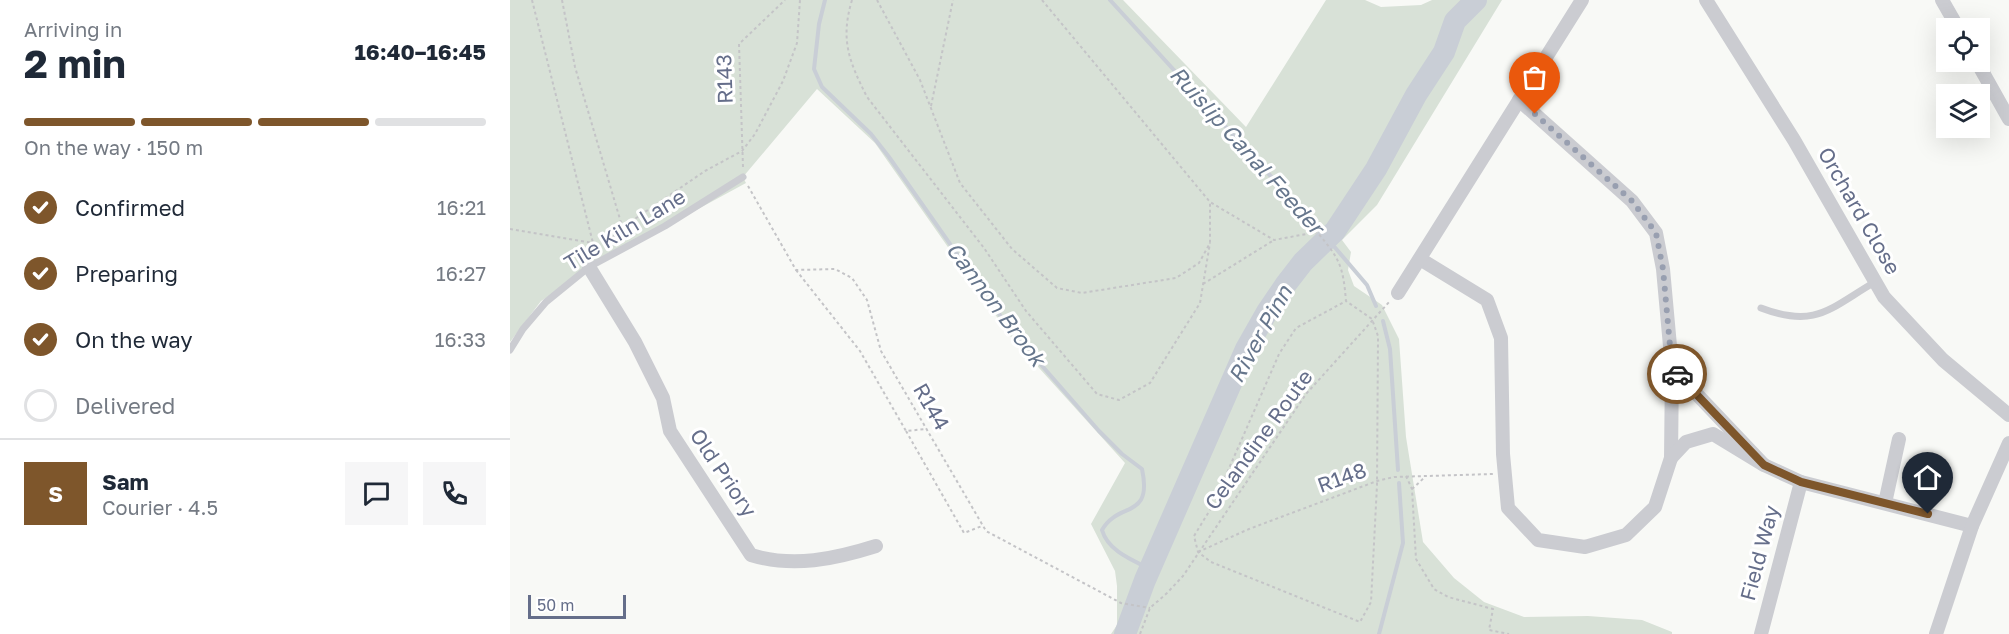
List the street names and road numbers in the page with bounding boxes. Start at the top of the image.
street label: R143 [710,54,738,104]
street label: Orchard Close [1813,142,1907,279]
street label: Tile Kiln Lane [559,183,690,275]
street label: Celandine Route [1199,364,1318,515]
street label: R144 [908,378,956,435]
street label: Old Priory [685,423,763,522]
street label: R148 [1314,456,1370,498]
street label: Field Way [1734,502,1784,603]

